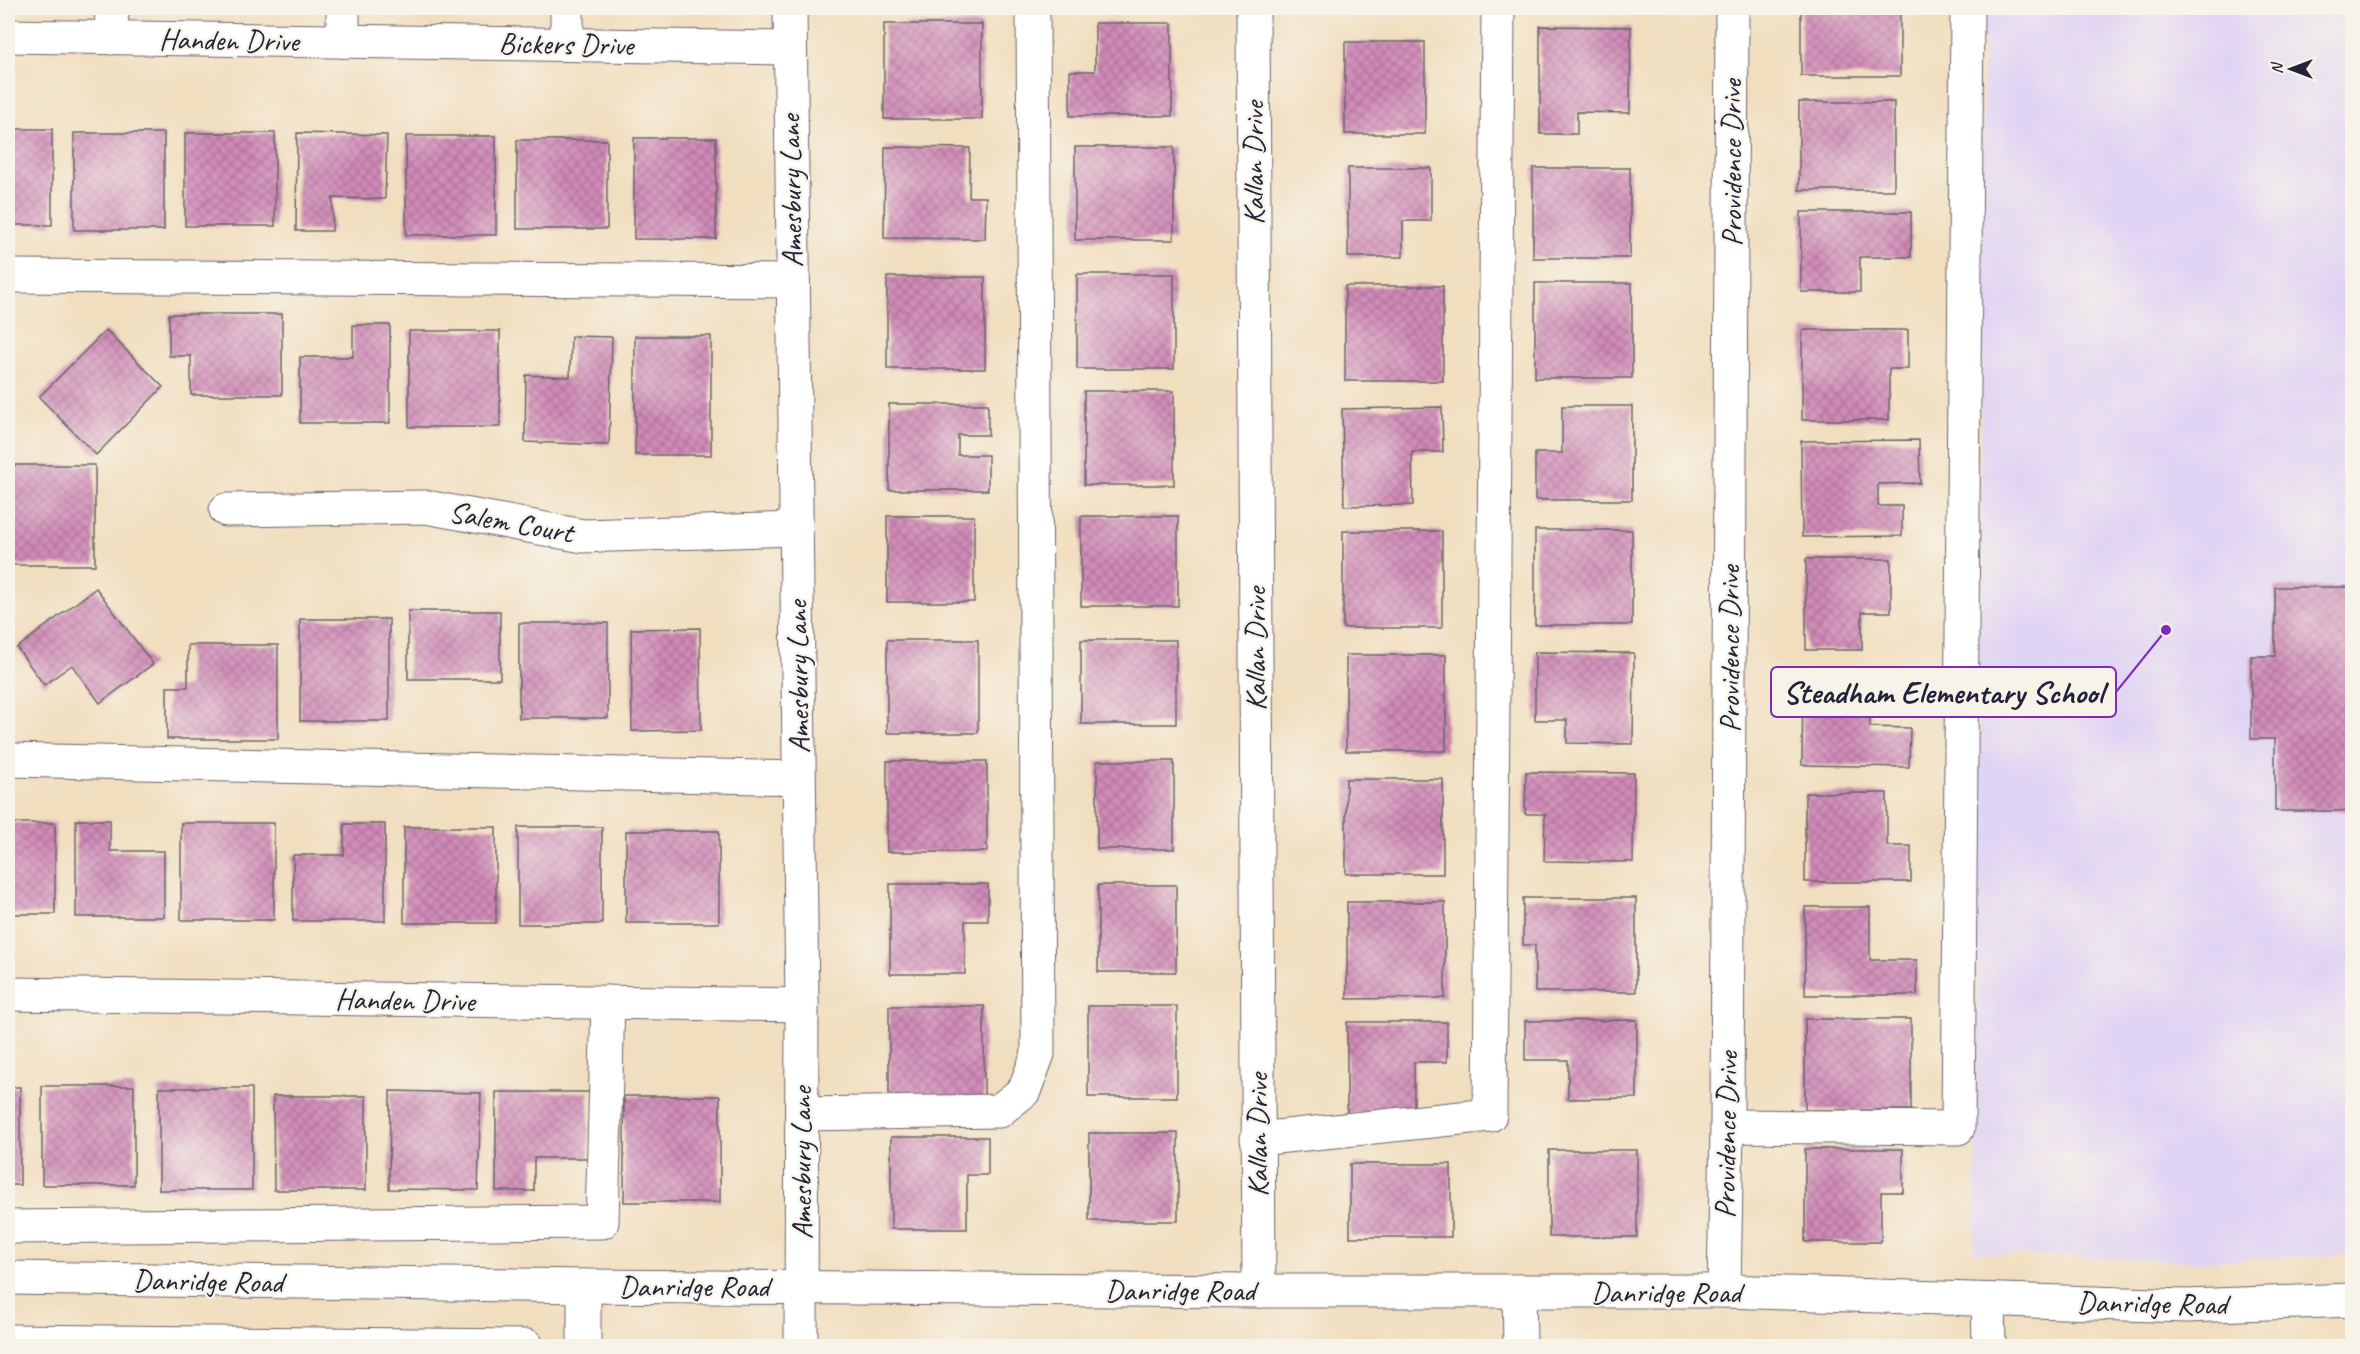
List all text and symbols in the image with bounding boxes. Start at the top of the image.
street label: Handen Drive [159,20,301,60]
street label: Bickers Drive [498,24,636,64]
north arrow [2261,39,2321,99]
text: N [2267,61,2287,74]
street label: Providence Drive [1712,77,1750,246]
street label: Kallan Drive [1234,99,1272,225]
street label: Amesbury Lane [771,112,811,268]
street label: Salem Court [446,492,579,552]
street label: Providence Drive [1710,563,1748,732]
street label: Kallan Drive [1236,585,1274,711]
street label: Amesbury Lane [778,598,818,754]
callout: Steadham Elementary School [1771,667,2116,717]
text: Steadham Elementary School [1783,672,2109,713]
street label: Handen Drive [335,980,477,1020]
street label: Providence Drive [1706,1049,1746,1219]
street label: Kallan Drive [1238,1071,1276,1197]
street label: Amesbury Lane [782,1084,820,1239]
street label: Danridge Road [133,1261,288,1301]
street label: Danridge Road [619,1267,773,1305]
street label: Danridge Road [1105,1271,1259,1309]
street label: Danridge Road [1591,1273,1745,1311]
street label: Danridge Road [2077,1283,2232,1323]

